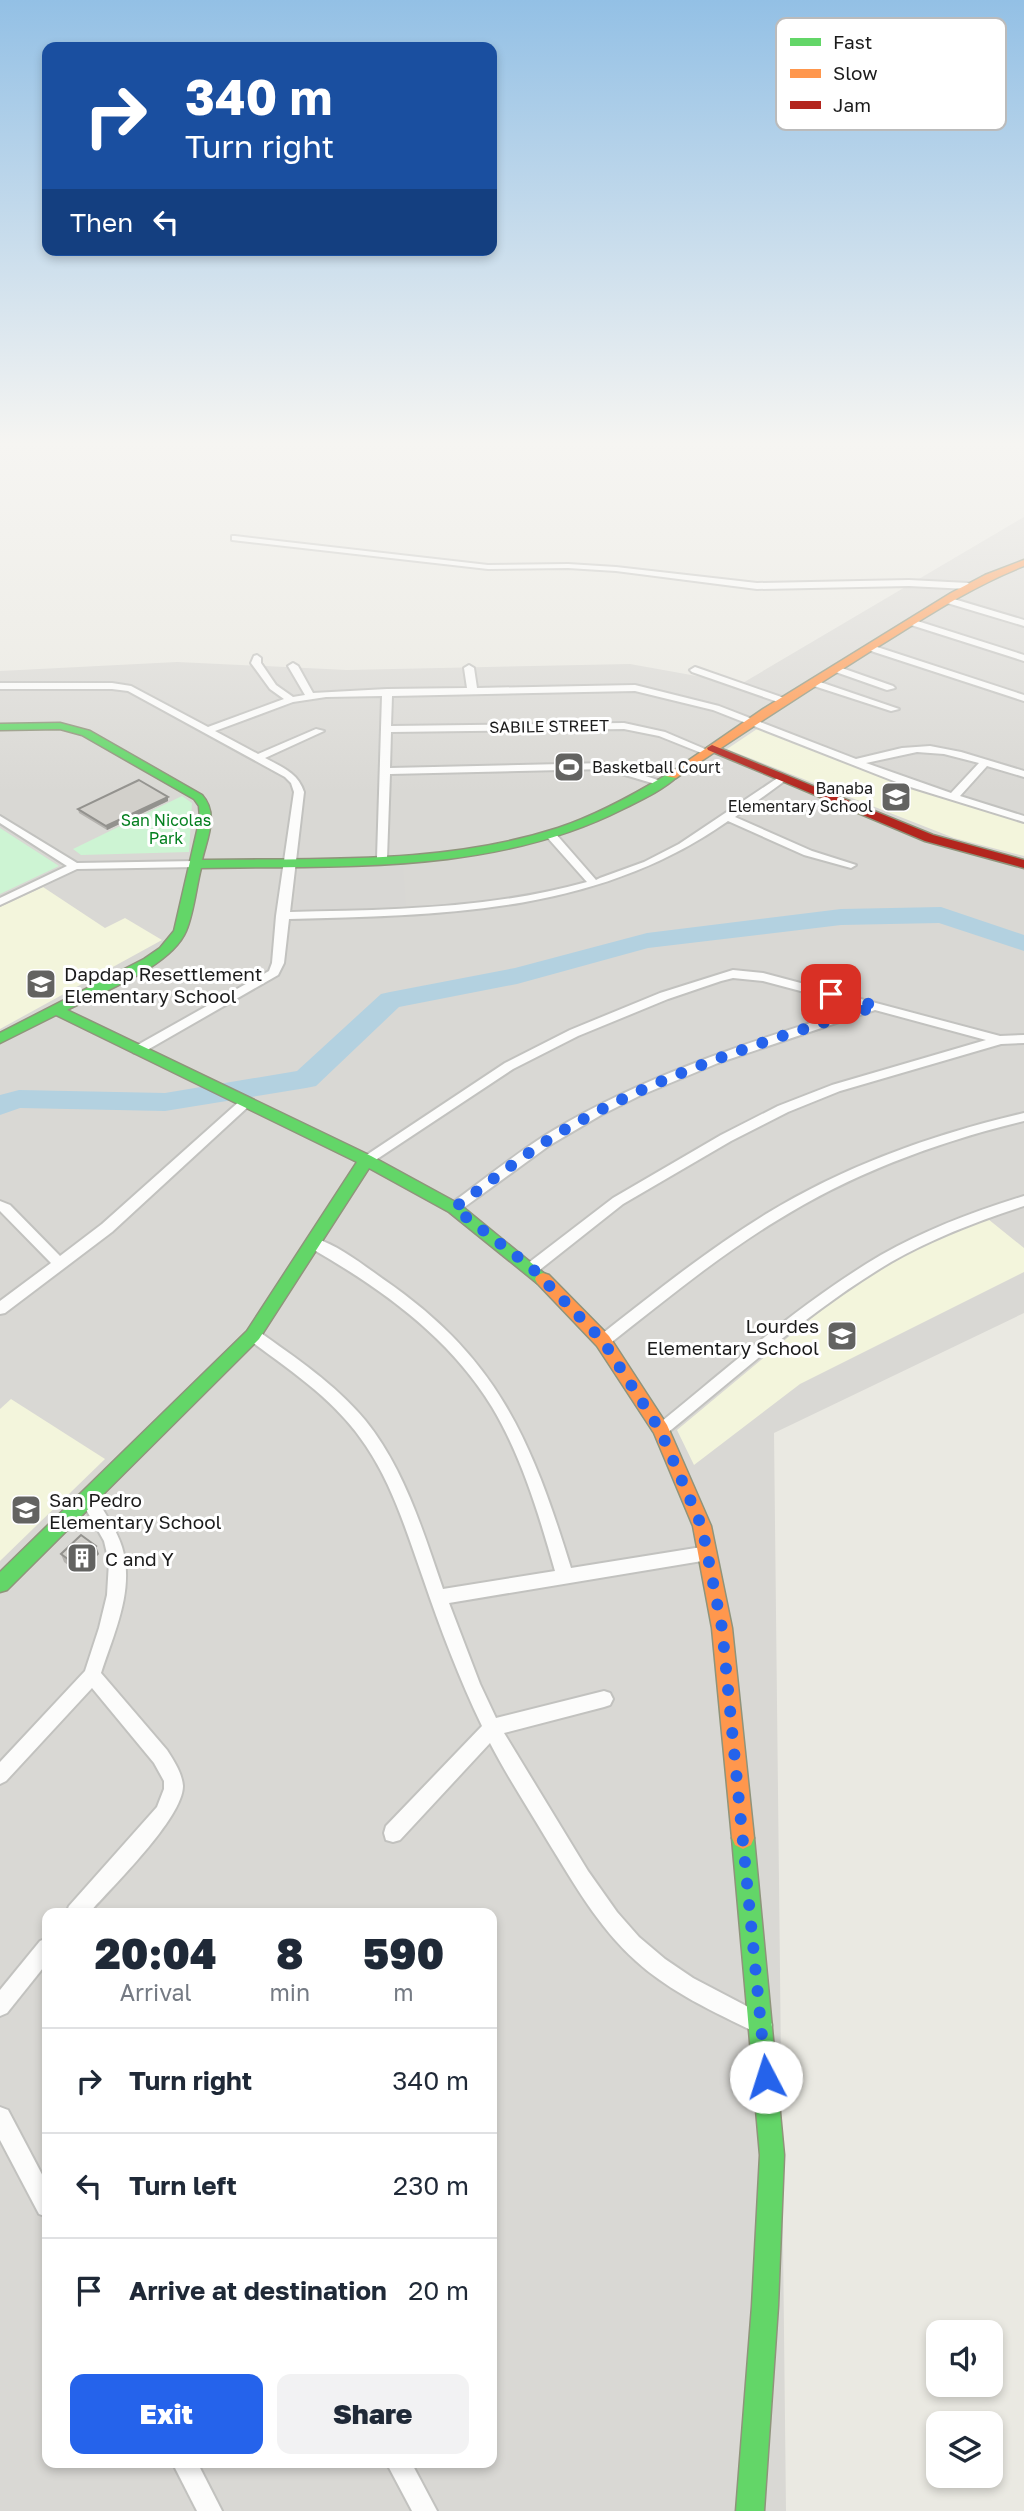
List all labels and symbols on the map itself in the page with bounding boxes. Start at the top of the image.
legend [776,18,1006,130]
text: Fast [833,30,872,53]
text: Slow [833,61,878,84]
text: Jam [833,93,871,116]
street label: SABILE STREET [489,715,609,737]
sports icon: Basketball Court [552,750,586,784]
place label: Basketball Court [592,757,721,777]
place label: Banaba Elementary School [728,778,873,816]
school or university icon: Banaba Elementary School [879,780,913,814]
park label: San Nicolas Park [121,810,211,848]
place label: Dapdap Resettlement Elementary School [64,962,262,1007]
pin [801,964,861,1024]
school or university icon: Dapdap Resettlement Elementary School [24,967,58,1001]
place label: Lourdes Elementary School [646,1314,819,1359]
school or university icon: Lourdes Elementary School [825,1319,859,1353]
place label: San Pedro Elementary School [49,1488,222,1533]
school or university icon: San Pedro Elementary School [9,1493,43,1527]
building icon: C and Y [65,1541,99,1575]
place label: C and Y [105,1547,174,1570]
position arrow [729,2040,803,2114]

